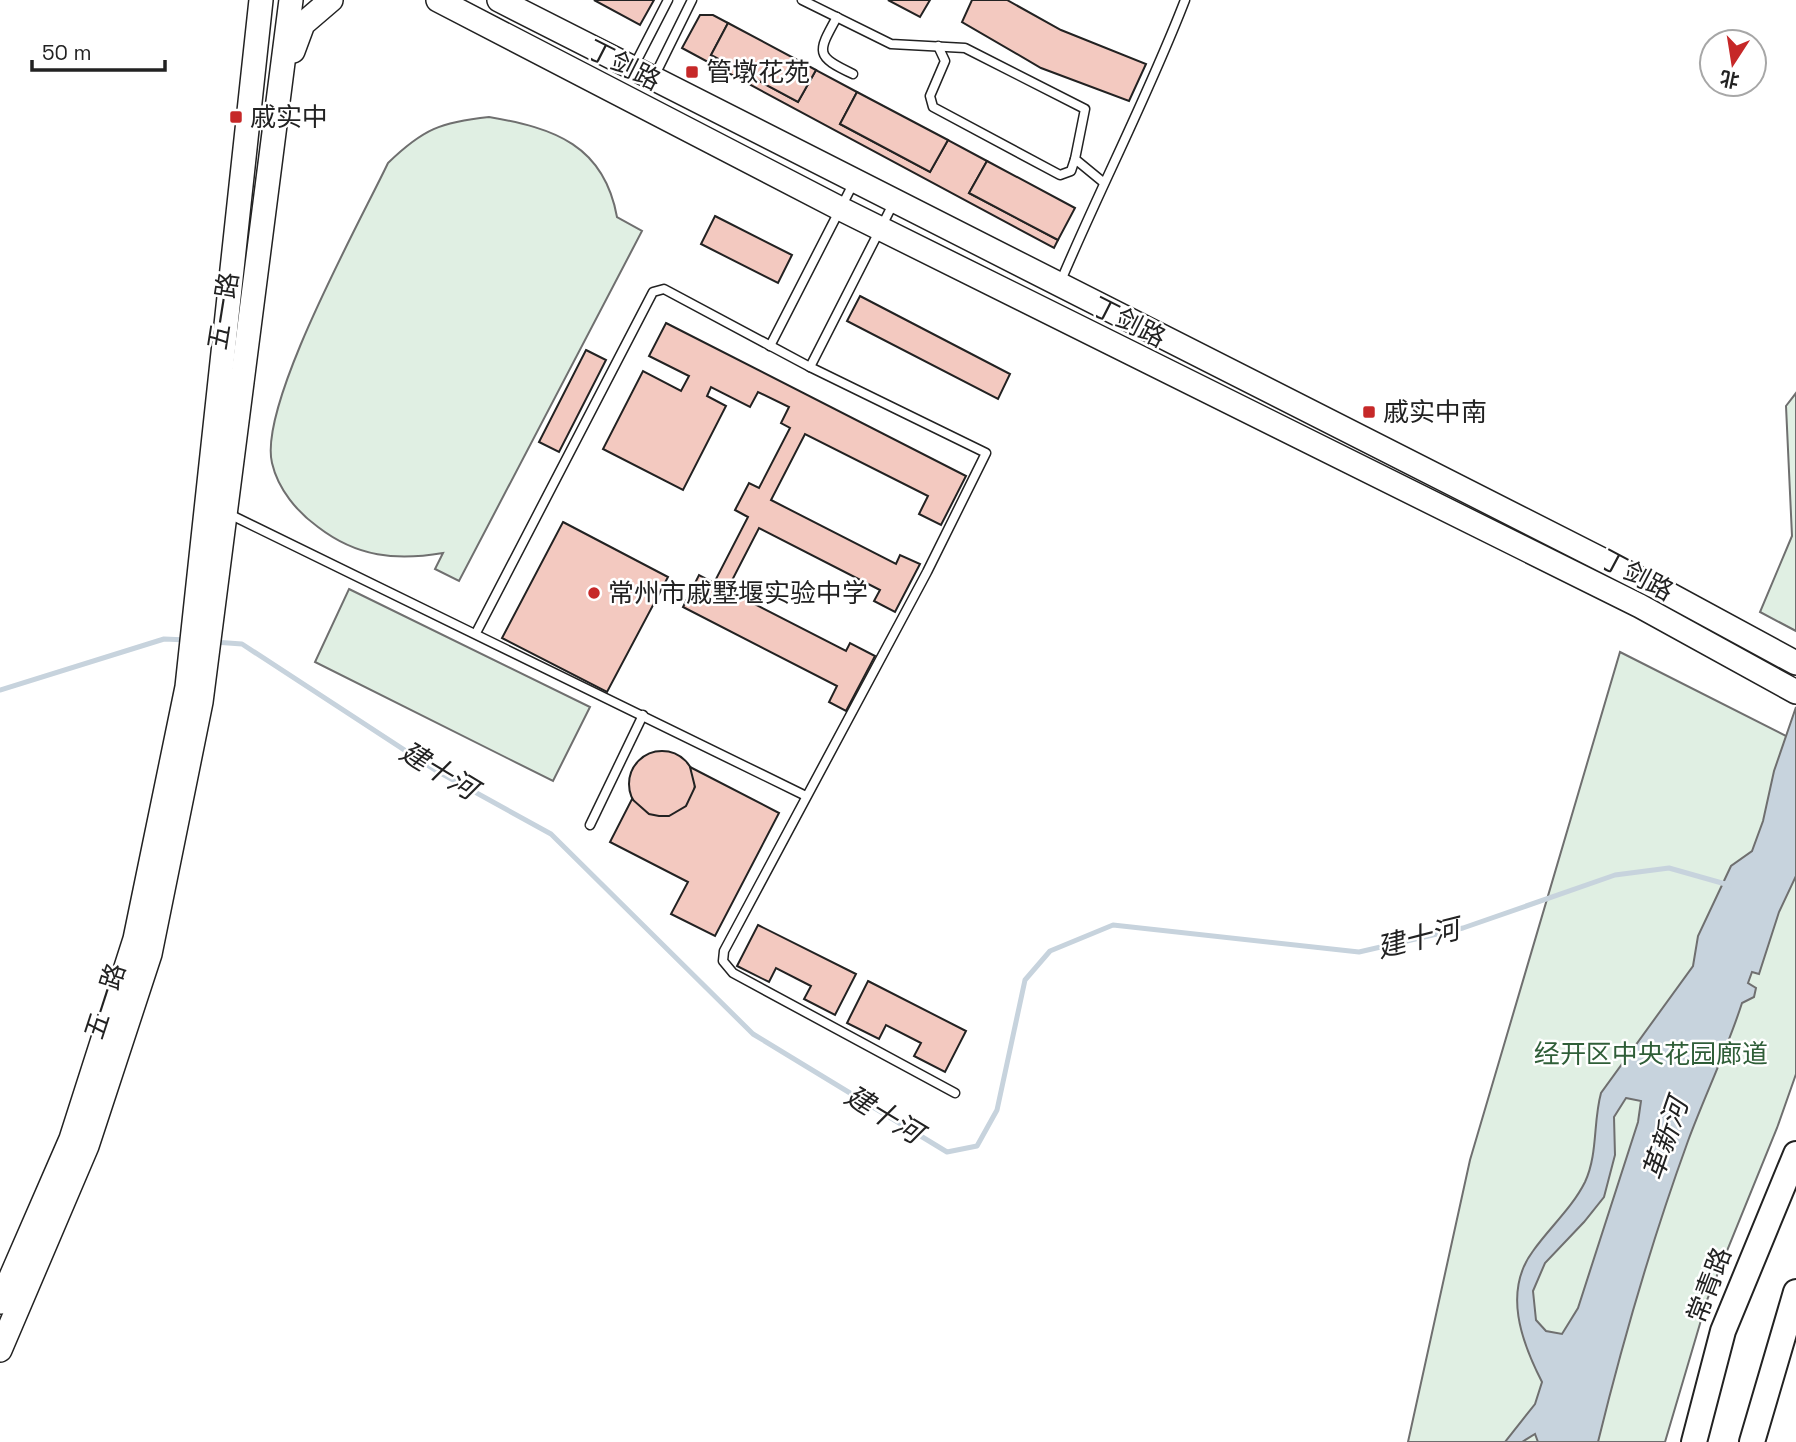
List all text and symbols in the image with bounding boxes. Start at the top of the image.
scale bar [32,28,164,72]
north arrow [1698,28,1768,98]
street label: 丁剑路 [582,32,666,98]
text: 50 m [42,39,92,66]
place label: 管墩花苑 [706,55,810,89]
marker: 管墩花苑 [684,64,700,80]
text: 北 [1718,65,1741,93]
place label: 戚实中 [250,100,328,134]
marker: 戚实中 [228,109,244,125]
street label: 五一路 [200,270,246,352]
street label: 丁剑路 [1087,289,1171,355]
place label: 戚实中南 [1383,395,1487,429]
marker: 戚实中南 [1361,404,1377,420]
street label: 丁剑路 [1595,542,1679,608]
place label: 常州市戚墅堰实验中学 [608,576,868,610]
marker: 常州市戚墅堰实验中学 [586,585,602,601]
water label: 建十河 [394,733,489,810]
water label: 建十河 [1373,909,1468,966]
street label: 五一路 [77,959,133,1043]
park label: 经开区中央花园廊道 [1534,1037,1768,1071]
water label: 建十河 [839,1077,934,1154]
water label: 革新河 [1634,1089,1697,1185]
street label: 常青路 [1679,1242,1739,1328]

